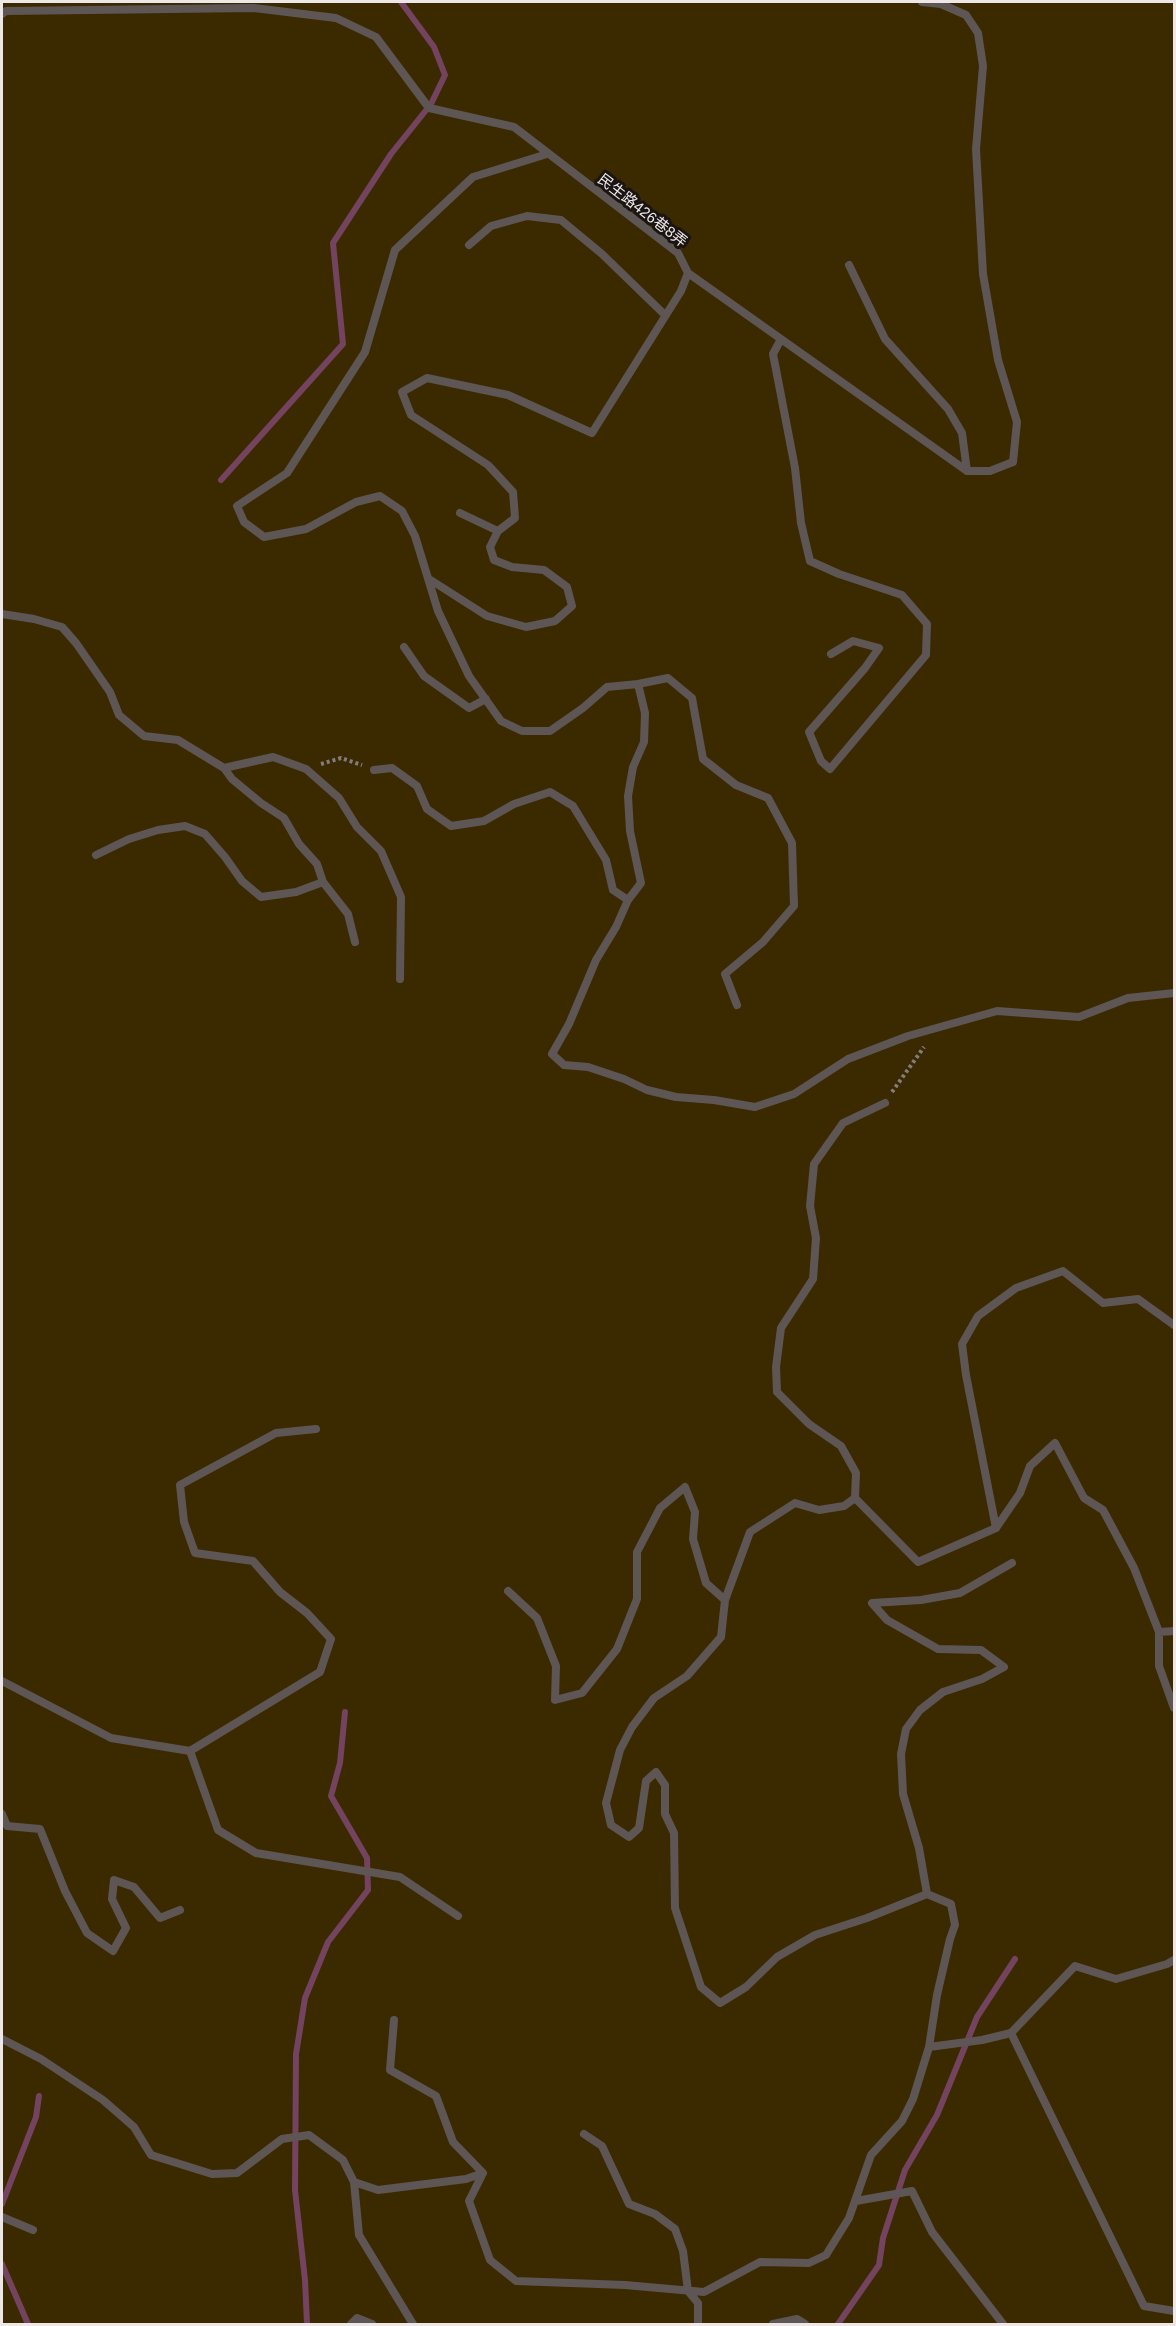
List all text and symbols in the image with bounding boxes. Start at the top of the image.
street label: 民生路426巷8弄 [594,171,690,251]

